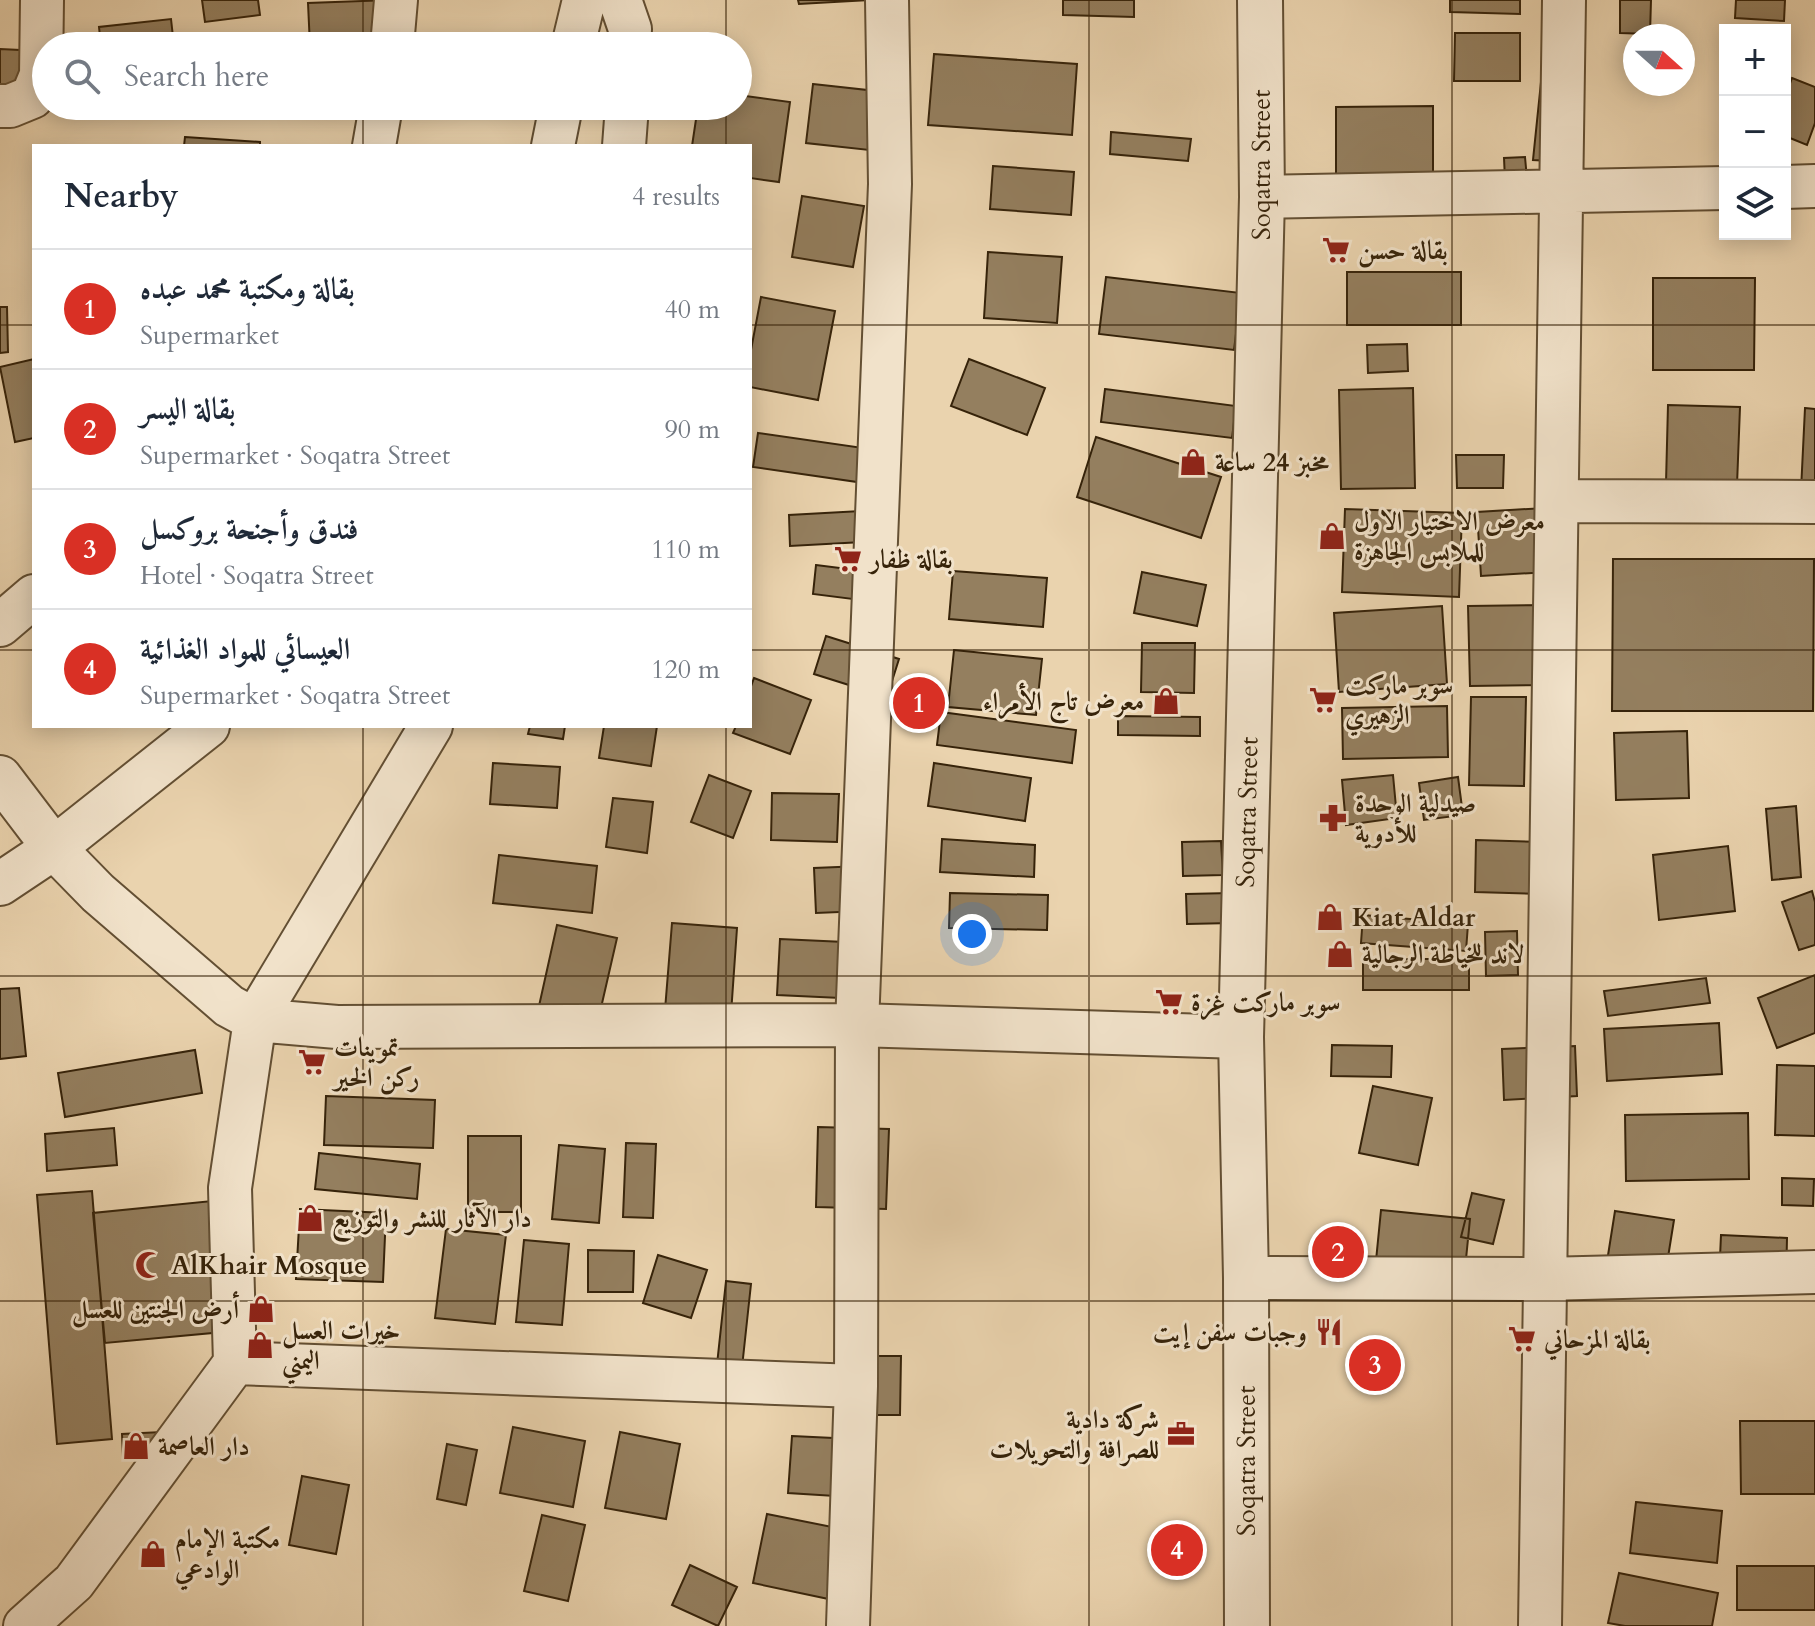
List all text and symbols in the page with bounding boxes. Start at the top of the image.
north arrow [1623,24,1695,96]
map controls [1719,24,1791,240]
button: + [1719,24,1791,96]
search box [32,32,752,120]
icon: search [60,54,104,98]
text: Search here [124,56,269,97]
street label: Soqatra Street [1244,90,1279,240]
button: − [1719,96,1791,168]
button: layers [1719,168,1791,240]
text: Nearby [64,173,179,219]
text: 4 results [632,179,720,214]
place label: بقالة حسن [1358,233,1448,268]
supermarket icon: بقالة حسن [1321,235,1351,265]
text: بقالة ومكتبة محمد عبده [140,269,355,310]
text: 1 [83,292,97,327]
text: 40 m [664,292,720,327]
text: Supermarket [140,318,279,353]
text: بقالة اليسر [140,389,235,430]
text: 2 [83,412,97,447]
text: 90 m [664,412,720,447]
text: Supermarket · Soqatra Street [140,438,450,473]
place label: مخبز 24 ساعة [1215,445,1330,480]
shop icon: مخبز 24 ساعة [1178,447,1208,477]
place label: معرض الاختيار الاول للملابس الجاهزة [1354,504,1545,569]
text: فندق وأجنحة بروكسل [140,509,359,550]
shop icon: معرض الاختيار الاول للملابس الجاهزة [1317,521,1347,551]
text: 3 [83,532,97,567]
text: 110 m [651,532,720,567]
place label: بقالة ظفار [867,542,953,577]
supermarket icon: بقالة ظفار [833,544,863,574]
text: Hotel · Soqatra Street [140,558,374,593]
text: العيسائي للمواد الغذائية [140,629,350,670]
text: 4 [83,652,97,687]
text: 120 m [651,652,720,687]
place label: سوبر ماركت الزهيري [1345,668,1453,737]
pin: 1 [893,673,945,733]
text: Supermarket · Soqatra Street [140,678,450,713]
place label: معرض تاج الأمراء [983,682,1144,724]
supermarket icon: سوبر ماركت الزهيري [1308,685,1338,715]
shop icon: معرض تاج الأمراء [1151,686,1181,716]
street label: Soqatra Street [1228,736,1267,888]
place label: صيدلية الوحدة للأدوية [1355,786,1476,851]
pharmacy icon: صيدلية الوحدة للأدوية [1318,803,1348,833]
place label: Kiat Aldar [1352,900,1476,935]
shop icon: Kiat Aldar [1315,902,1345,932]
your location [952,914,992,954]
place label: لاند للخياطة الرجالية [1362,937,1524,972]
shop icon: لاند للخياطة الرجالية [1325,939,1355,969]
place label: سوبر ماركت غزة [1191,985,1340,1021]
supermarket icon: سوبر ماركت غزة [1154,987,1184,1017]
place label: تموينات ركن الخير [331,1030,419,1095]
supermarket icon: تموينات ركن الخير [297,1047,327,1077]
place label: دار الآثار للنشر والتوزيع [332,1201,532,1242]
shop icon: دار الآثار للنشر والتوزيع [295,1203,325,1233]
pin: 2 [1312,1222,1364,1282]
place label: AlKhair Mosque [171,1248,367,1283]
mosque icon: AlKhair Mosque [134,1250,164,1280]
place label: أرض الجنتين للعسل [72,1291,240,1328]
shop icon: أرض الجنتين للعسل [246,1294,276,1324]
place label: خيرات العسل اليمني [282,1313,400,1385]
place label: وجبات سفن إيت [1153,1315,1307,1350]
restaurant icon: وجبات سفن إيت [1314,1317,1344,1347]
place label: بقالة المزحاني [1543,1322,1651,1361]
supermarket icon: بقالة المزحاني [1507,1324,1537,1354]
shop icon: خيرات العسل اليمني [245,1330,275,1360]
pin: 3 [1349,1335,1401,1395]
street label: Soqatra Street [1229,1386,1264,1536]
place label: شركة دادية للصرافة والتحويلات [990,1402,1159,1467]
office icon: شركة دادية للصرافة والتحويلات [1166,1419,1196,1449]
place label: دار العاصمة [158,1429,250,1464]
shop icon: دار العاصمة [121,1431,151,1461]
pin: 4 [1151,1520,1203,1580]
place label: مكتبة الإمام الوادعي [174,1522,280,1591]
shop icon: مكتبة الإمام الوادعي [138,1539,168,1569]

